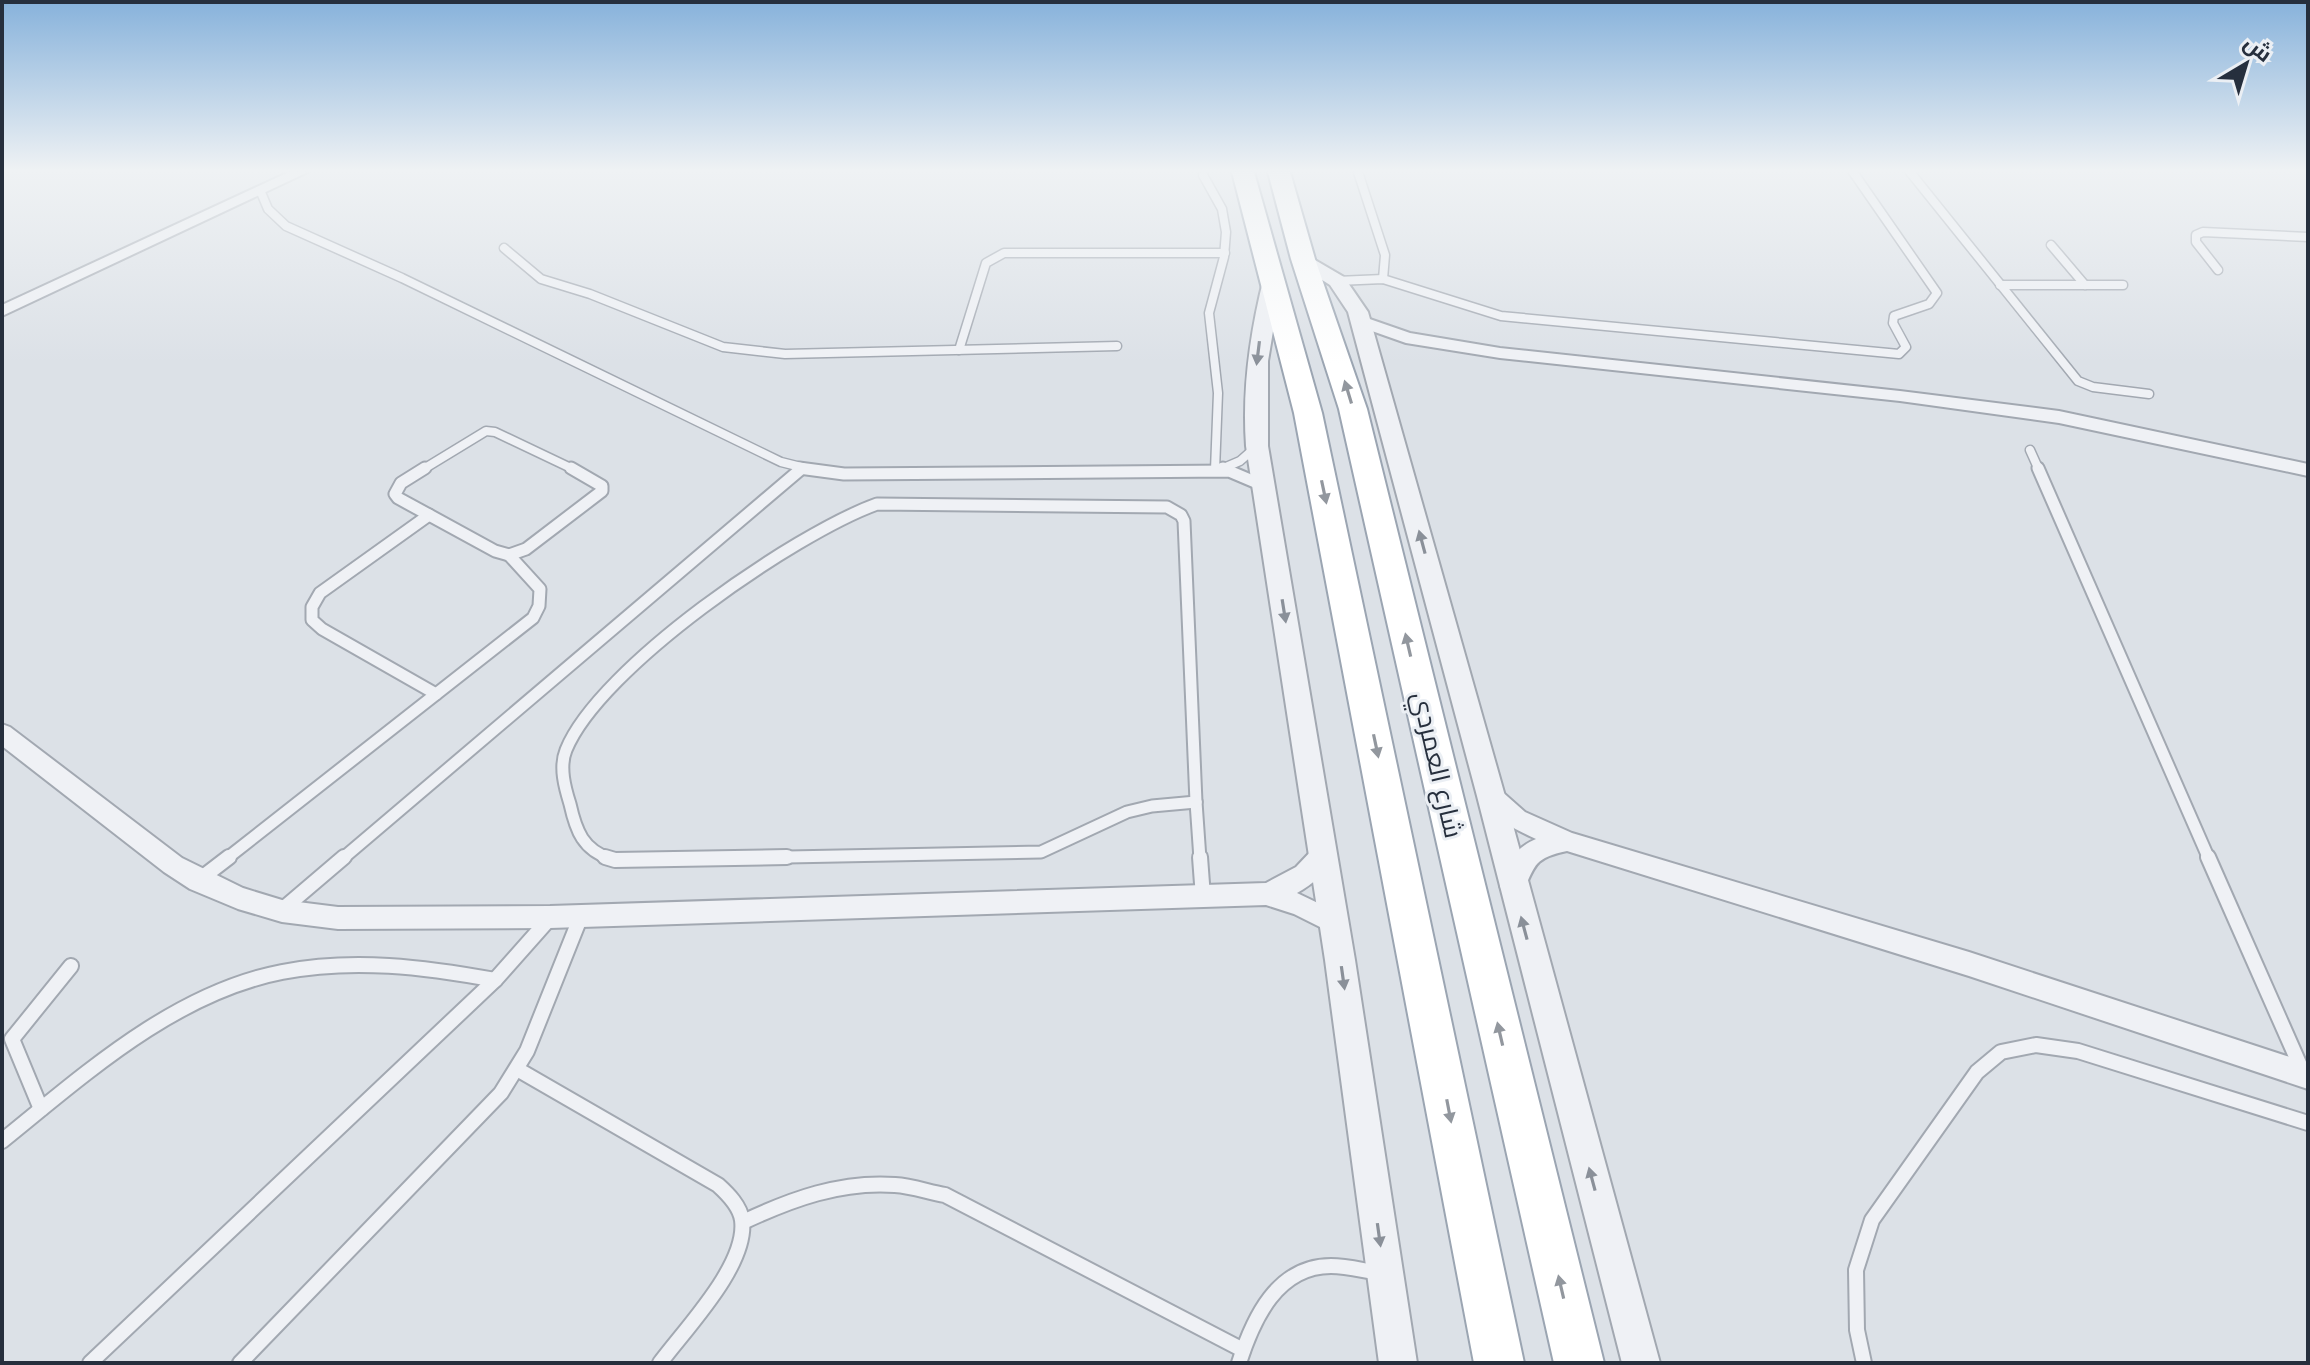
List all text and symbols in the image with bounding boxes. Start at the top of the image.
north arrow [2206,24,2286,104]
text: ش [2239,30,2277,68]
one-way arrow [1252,341,1265,366]
one-way arrow [1341,380,1354,404]
one-way arrow [1318,480,1330,505]
one-way arrow [1415,529,1427,554]
one-way arrow [1278,598,1290,623]
one-way arrow [1401,632,1414,657]
street label: شارع العمردي [1401,689,1469,842]
one-way arrow [1370,734,1383,759]
one-way arrow [1518,916,1530,941]
one-way arrow [1337,966,1350,991]
one-way arrow [1494,1022,1506,1047]
one-way arrow [1443,1099,1456,1124]
one-way arrow [1585,1167,1597,1192]
one-way arrow [1373,1223,1386,1248]
one-way arrow [1554,1275,1567,1300]

